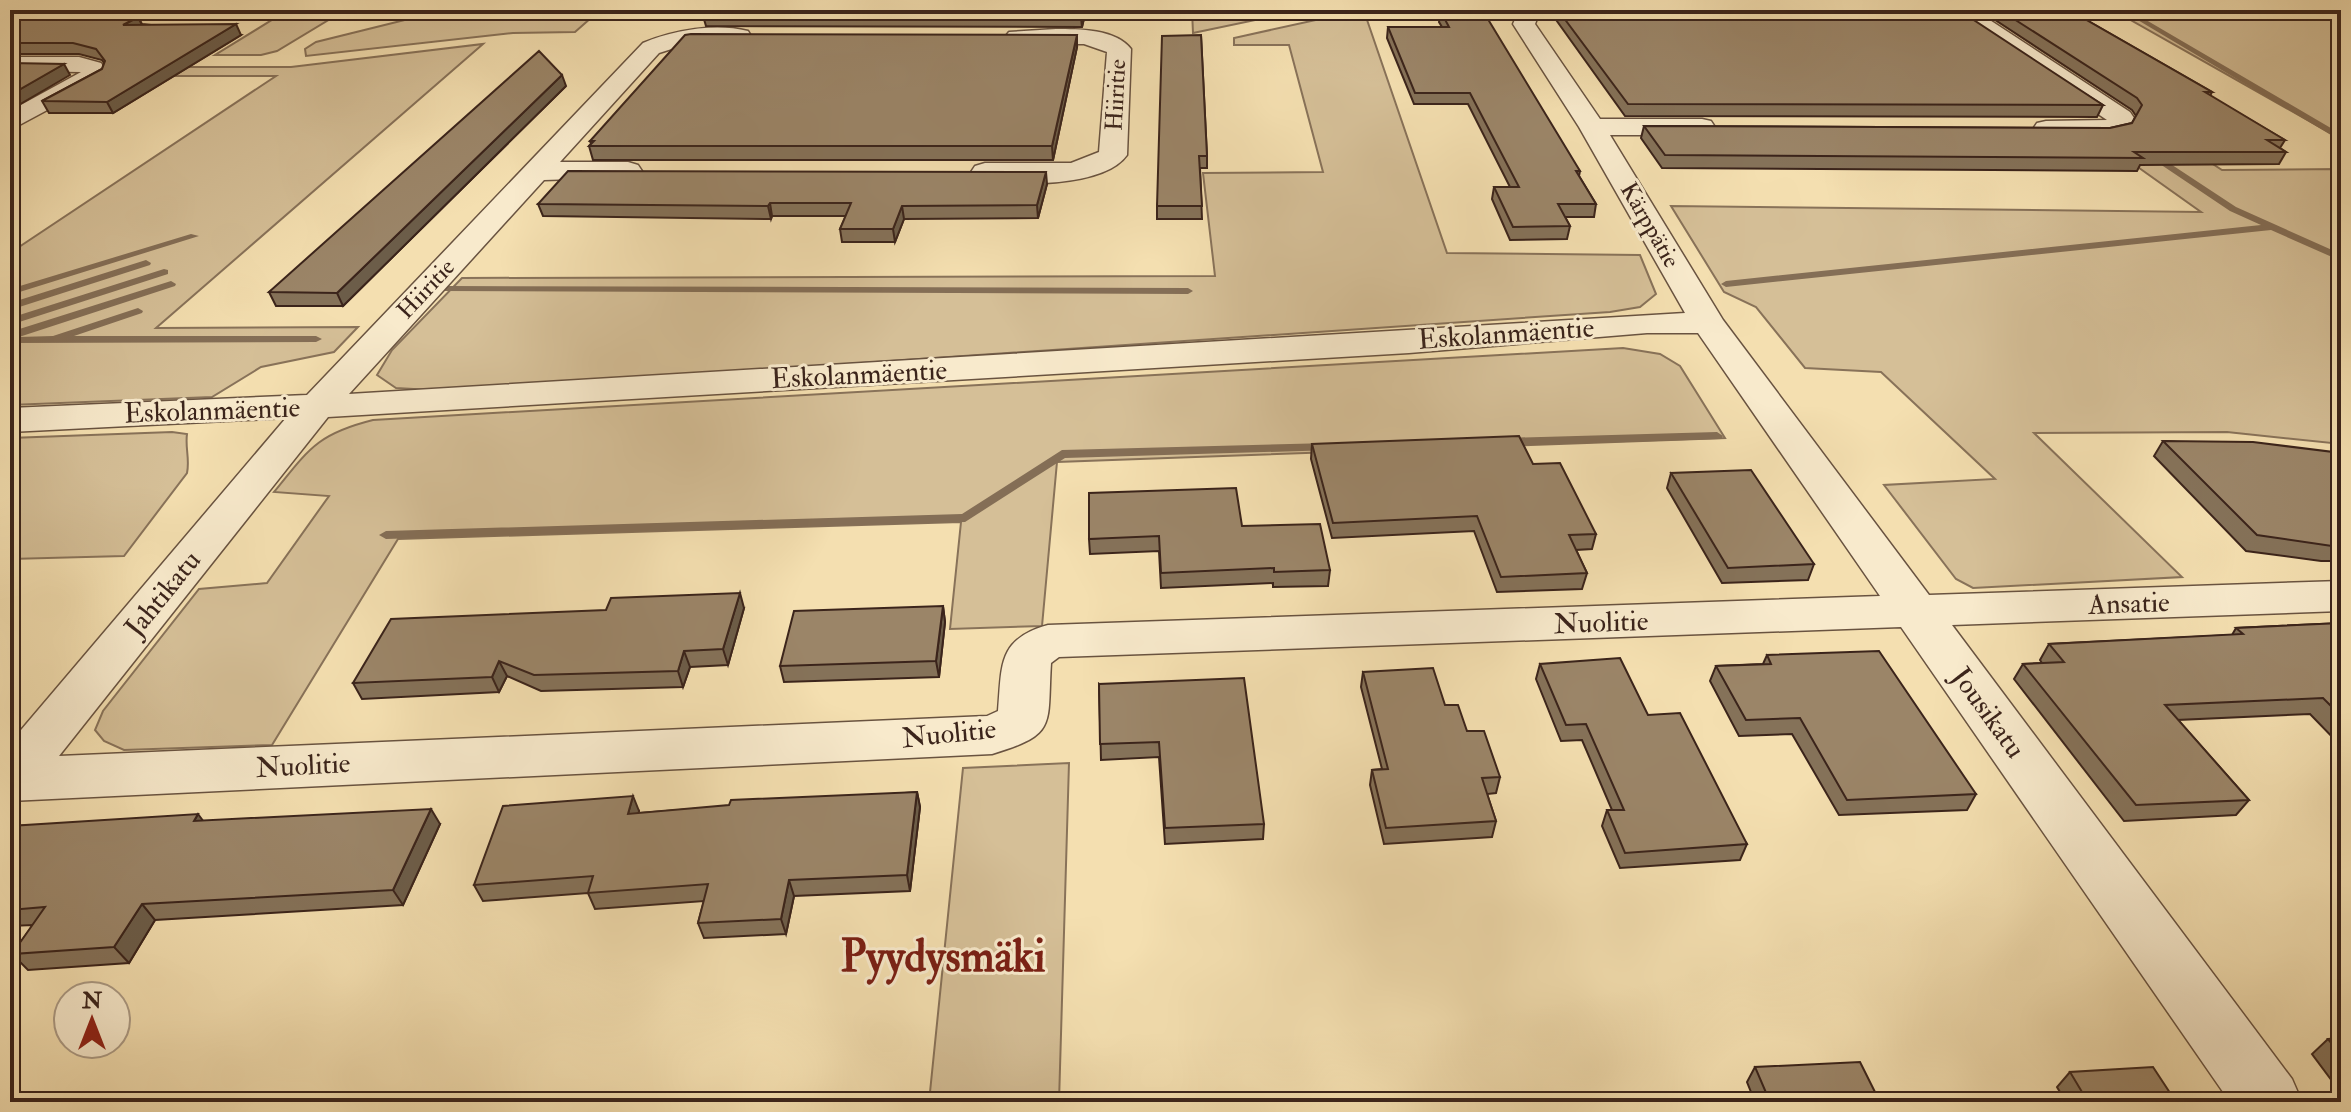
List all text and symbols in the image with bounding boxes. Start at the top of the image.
street label: Hiiritie [1099,58,1133,132]
street label: Kärppätie [1613,177,1687,273]
street label: Hiiritie [390,252,462,326]
street label: Eskolanmäentie [1417,310,1596,358]
street label: Eskolanmäentie [770,353,948,397]
street label: Eskolanmäentie [123,390,301,432]
street label: Jahtikatu [117,544,209,645]
street label: Ansatie [2087,585,2171,623]
street label: Nuolitie [1553,604,1649,642]
street label: Jousikatu [1943,660,2033,765]
street label: Nuolitie [900,712,998,756]
street label: Nuolitie [255,746,352,786]
district label: Pyydysmäki [840,930,1046,985]
north arrow [52,980,132,1060]
text: N [81,987,102,1015]

